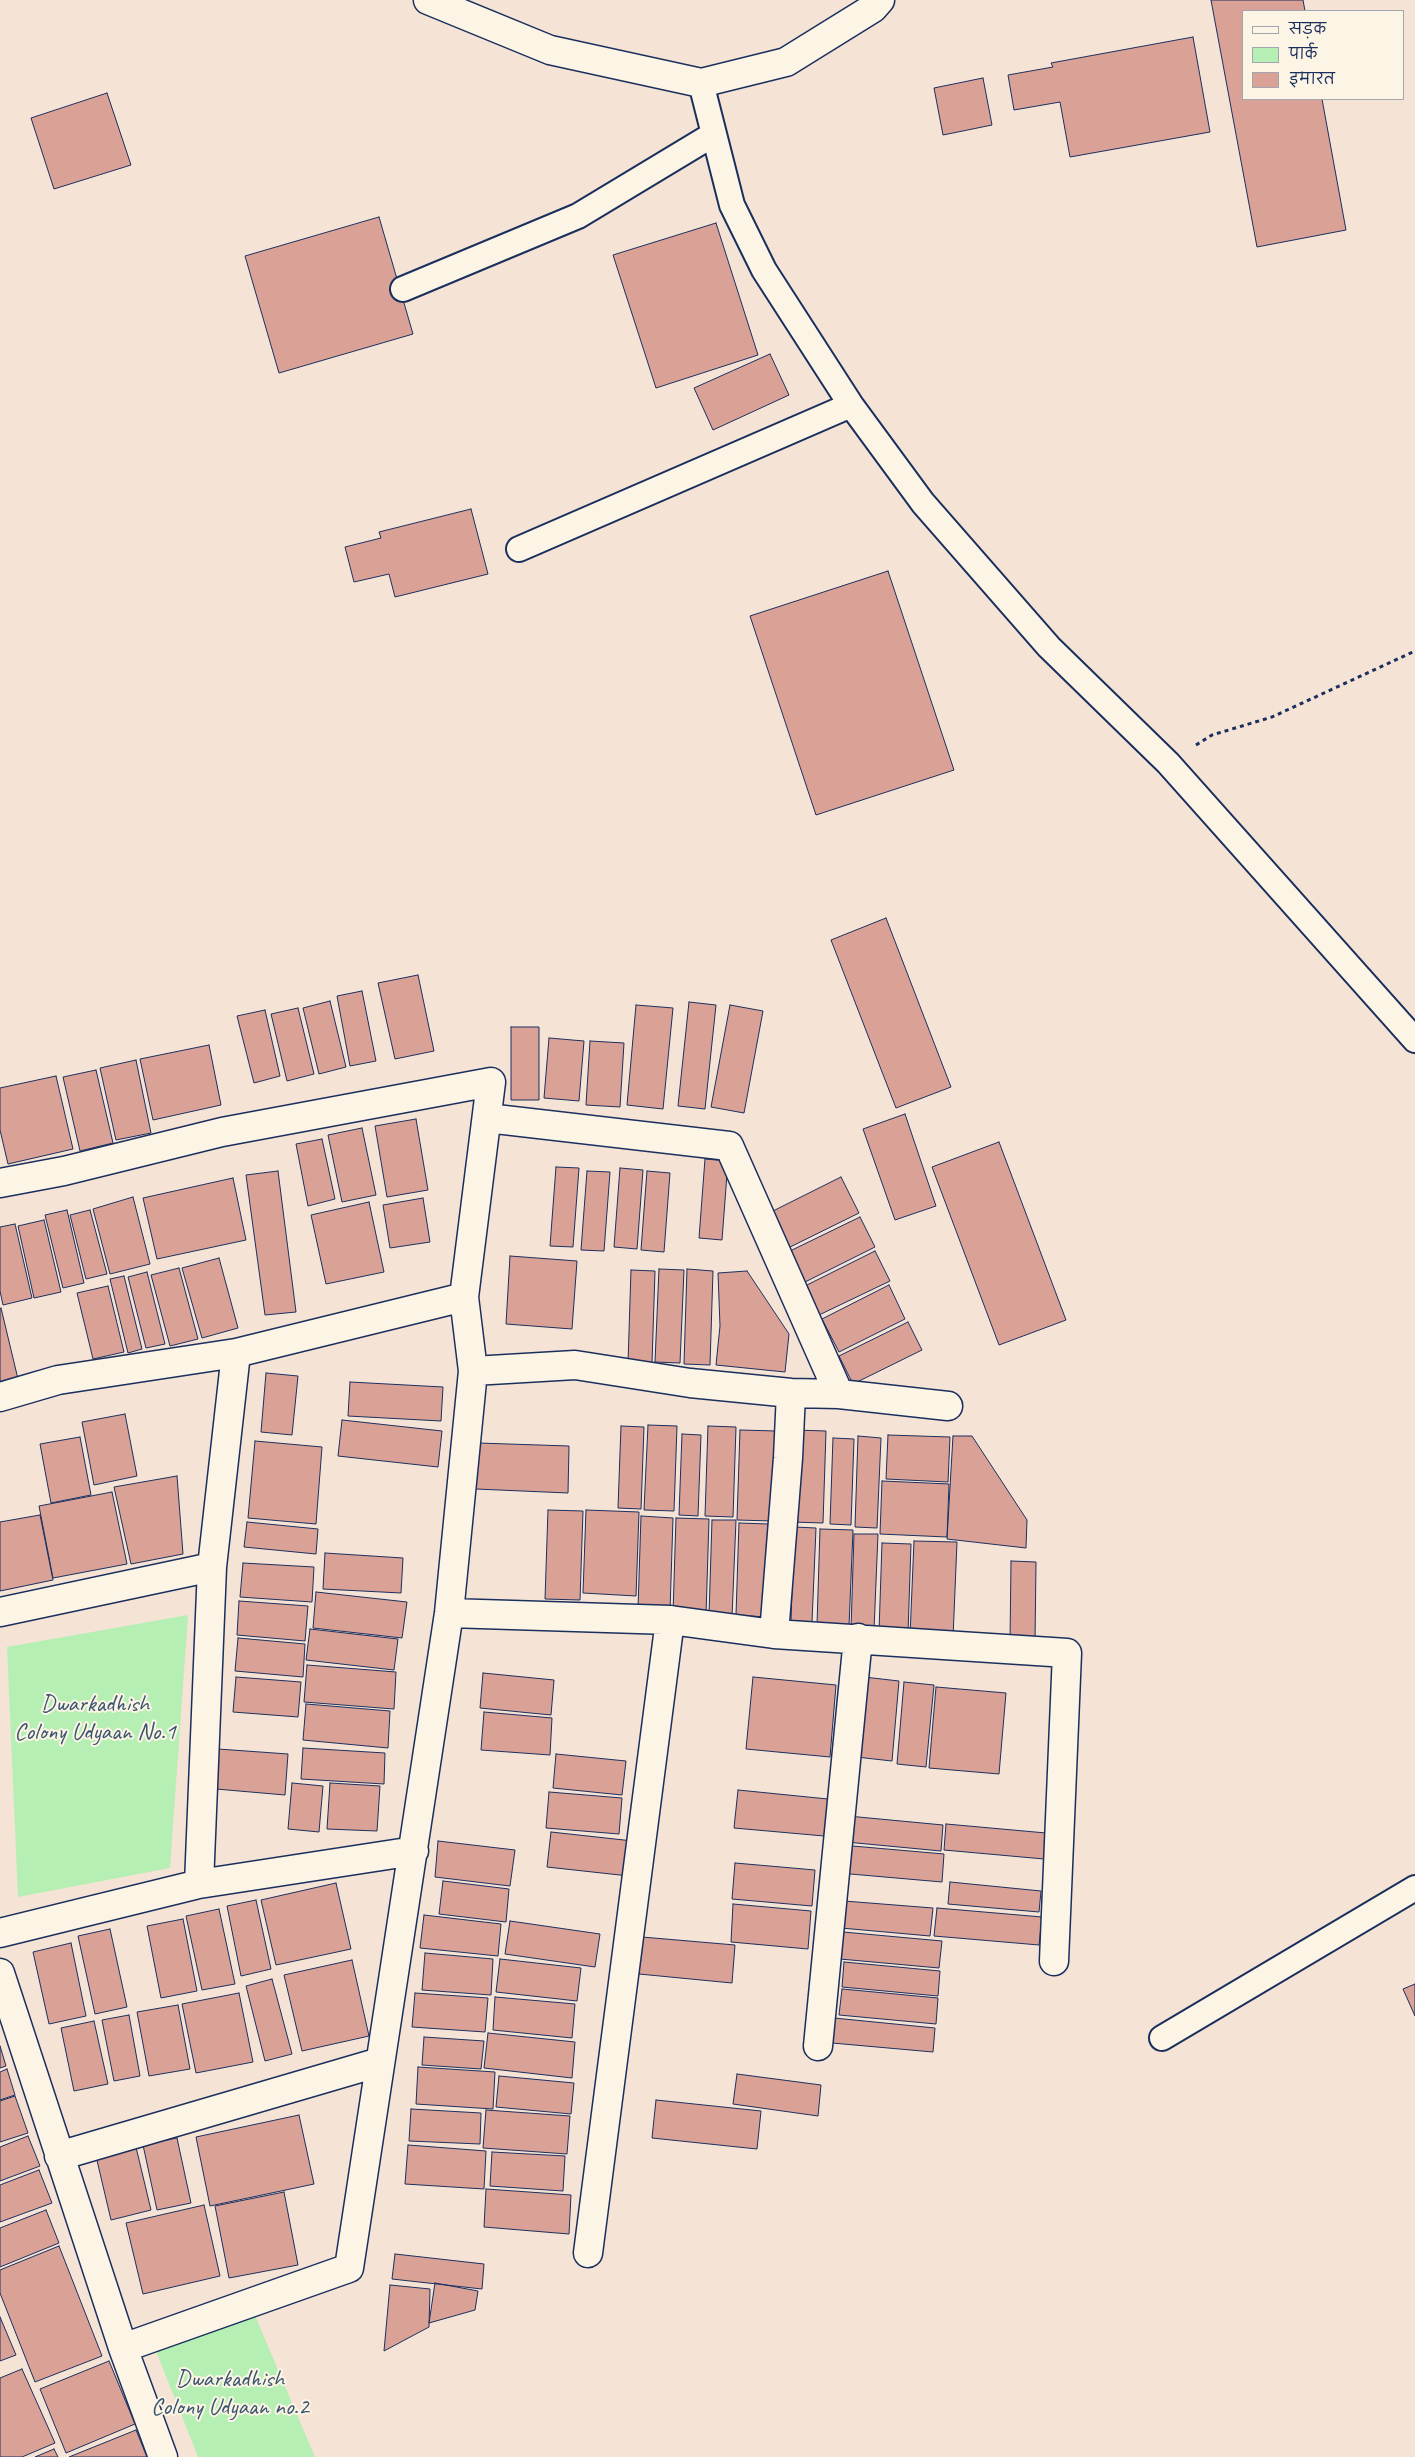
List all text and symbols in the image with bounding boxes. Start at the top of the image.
legend [1242,10,1405,100]
text: सड़क [1289,20,1326,39]
text: पार्क [1289,45,1317,64]
text: इमारत [1289,70,1335,89]
park label: Dwarkadhish Colony Udyaan No.1 [14,1691,176,1747]
park label: Dwarkadhish Colony Udyaan no.2 [151,2366,309,2422]

